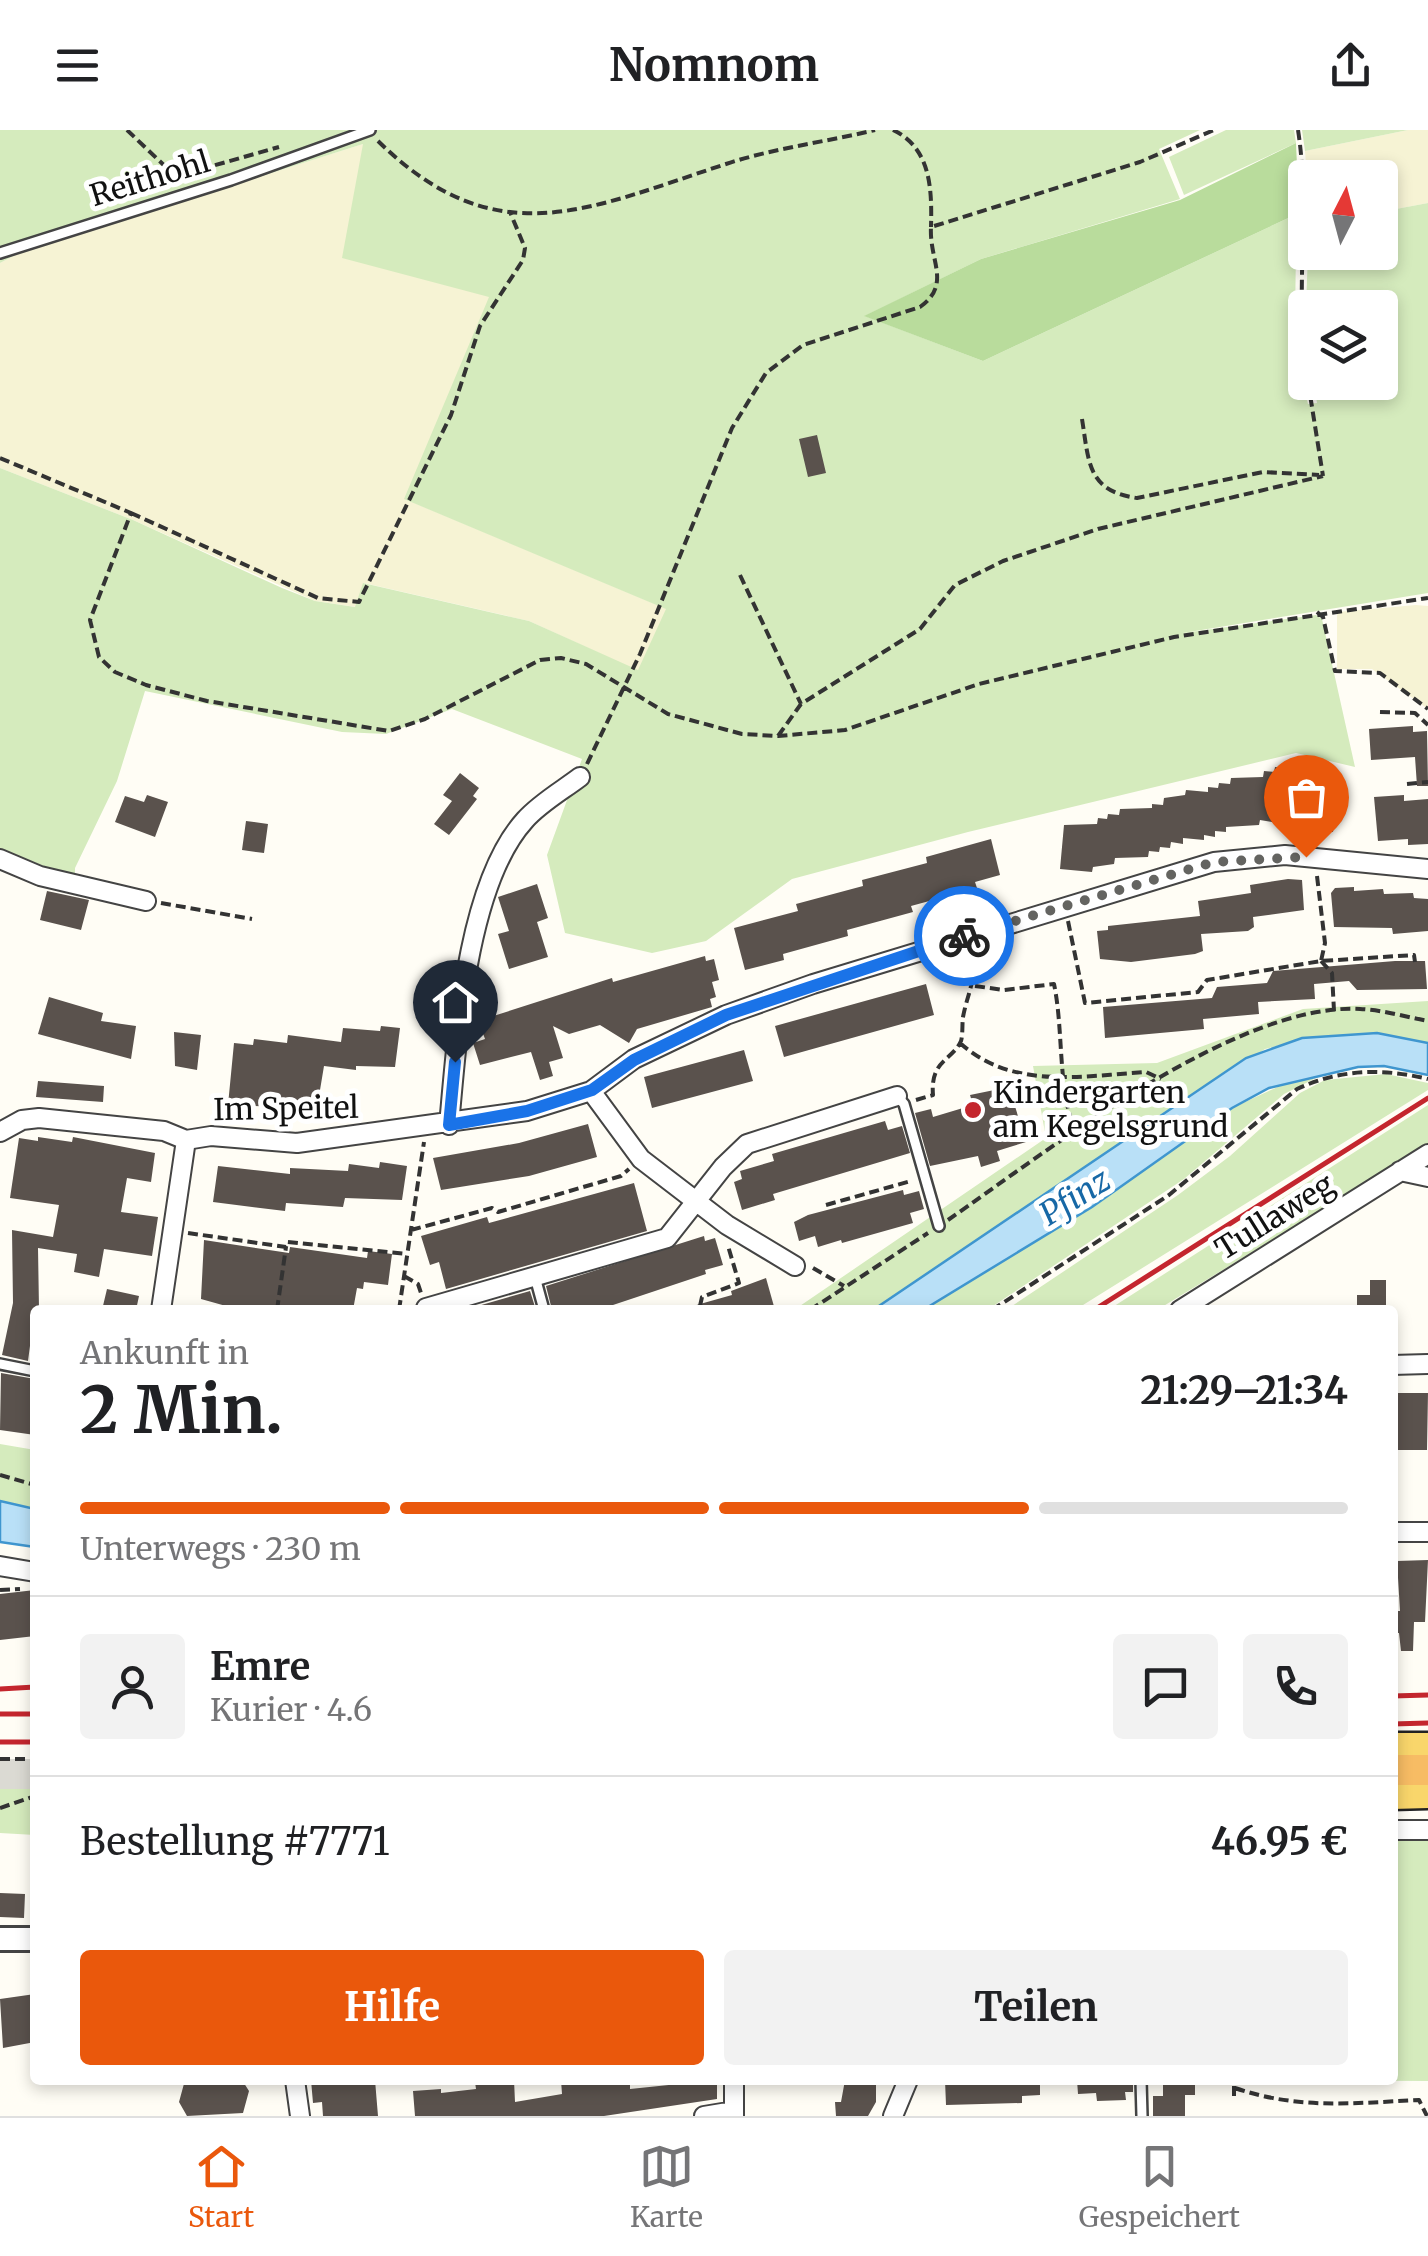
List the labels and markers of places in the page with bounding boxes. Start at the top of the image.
pin [1264,755,1349,858]
pin [413,960,498,1063]
place label: Kindergarten am Kegelsgrund [993,1073,1228,1145]
marker: Kindergarten am Kegelsgrund [962,1099,984,1121]

